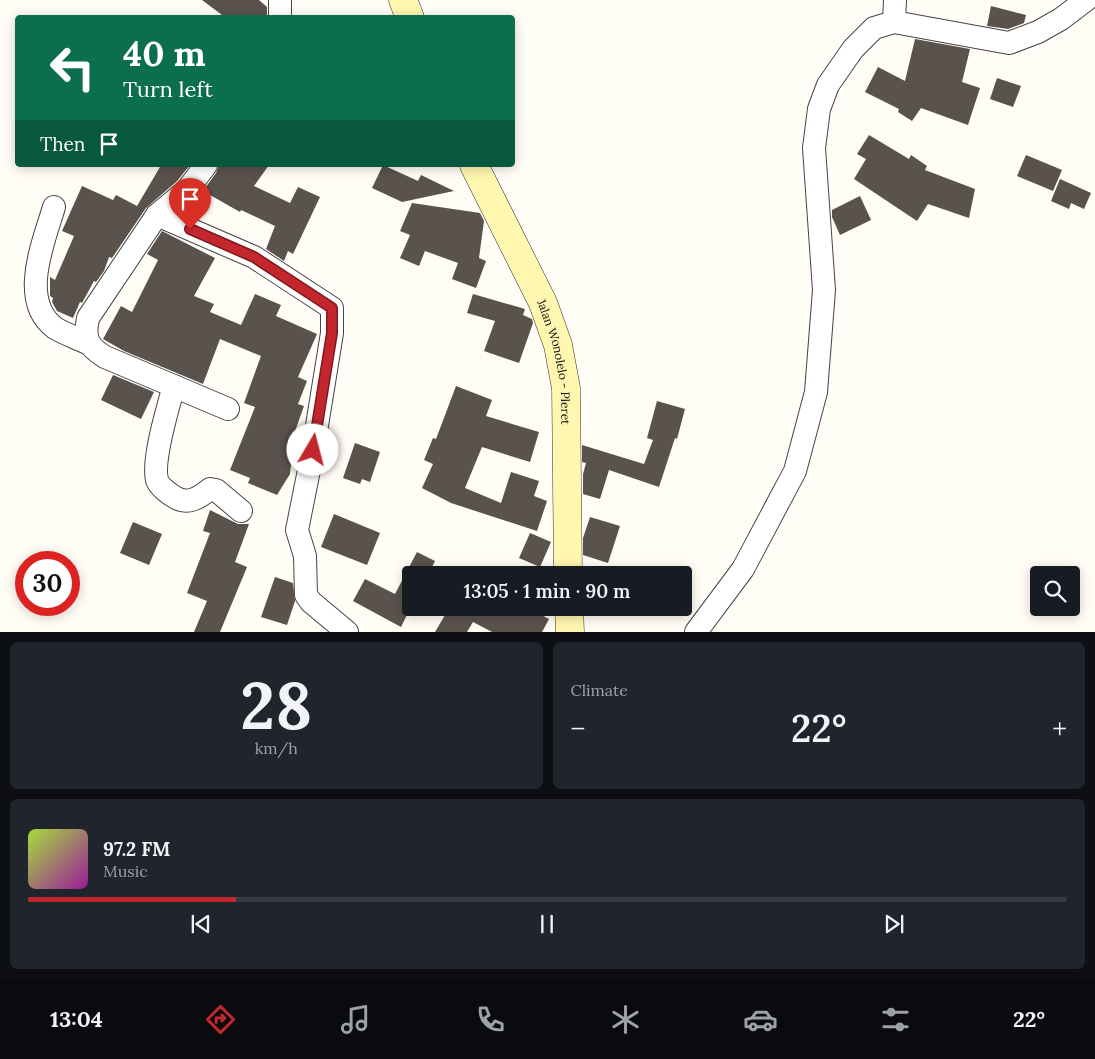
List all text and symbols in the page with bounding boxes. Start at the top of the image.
text: 40 m [123,31,206,76]
icon: left [40,35,105,100]
text: Turn left [123,75,213,103]
icon: arrive [95,130,123,158]
text: Then [40,132,85,156]
pin [169,178,211,229]
icon: arrive [176,185,204,213]
street label: Jalan Wonolelo - Pleret [534,295,574,425]
position arrow [286,423,338,475]
speed limit sign: 30 [15,551,80,616]
map controls [1030,566,1080,616]
button: search [1030,566,1080,616]
text: 13:05 · 1 min · 90 m [464,579,630,603]
text: 28 [240,664,312,747]
text: Climate [571,680,628,700]
text: 22° [791,704,846,752]
text: − [571,711,585,747]
text: + [1052,711,1067,747]
text: km/h [255,738,298,758]
text: 97.2 FM [103,837,171,861]
text: Music [103,861,148,881]
icon: previous [187,910,215,938]
icon: pause [533,910,561,938]
icon: next [880,910,908,938]
icon: directions [203,1002,238,1037]
icon: music [338,1002,373,1037]
icon: phone [473,1002,508,1037]
icon: climate [608,1002,643,1037]
icon: car [743,1002,778,1037]
icon: filters [878,1002,913,1037]
text: 13:04 [50,1005,103,1033]
text: 22° [1013,1005,1045,1033]

